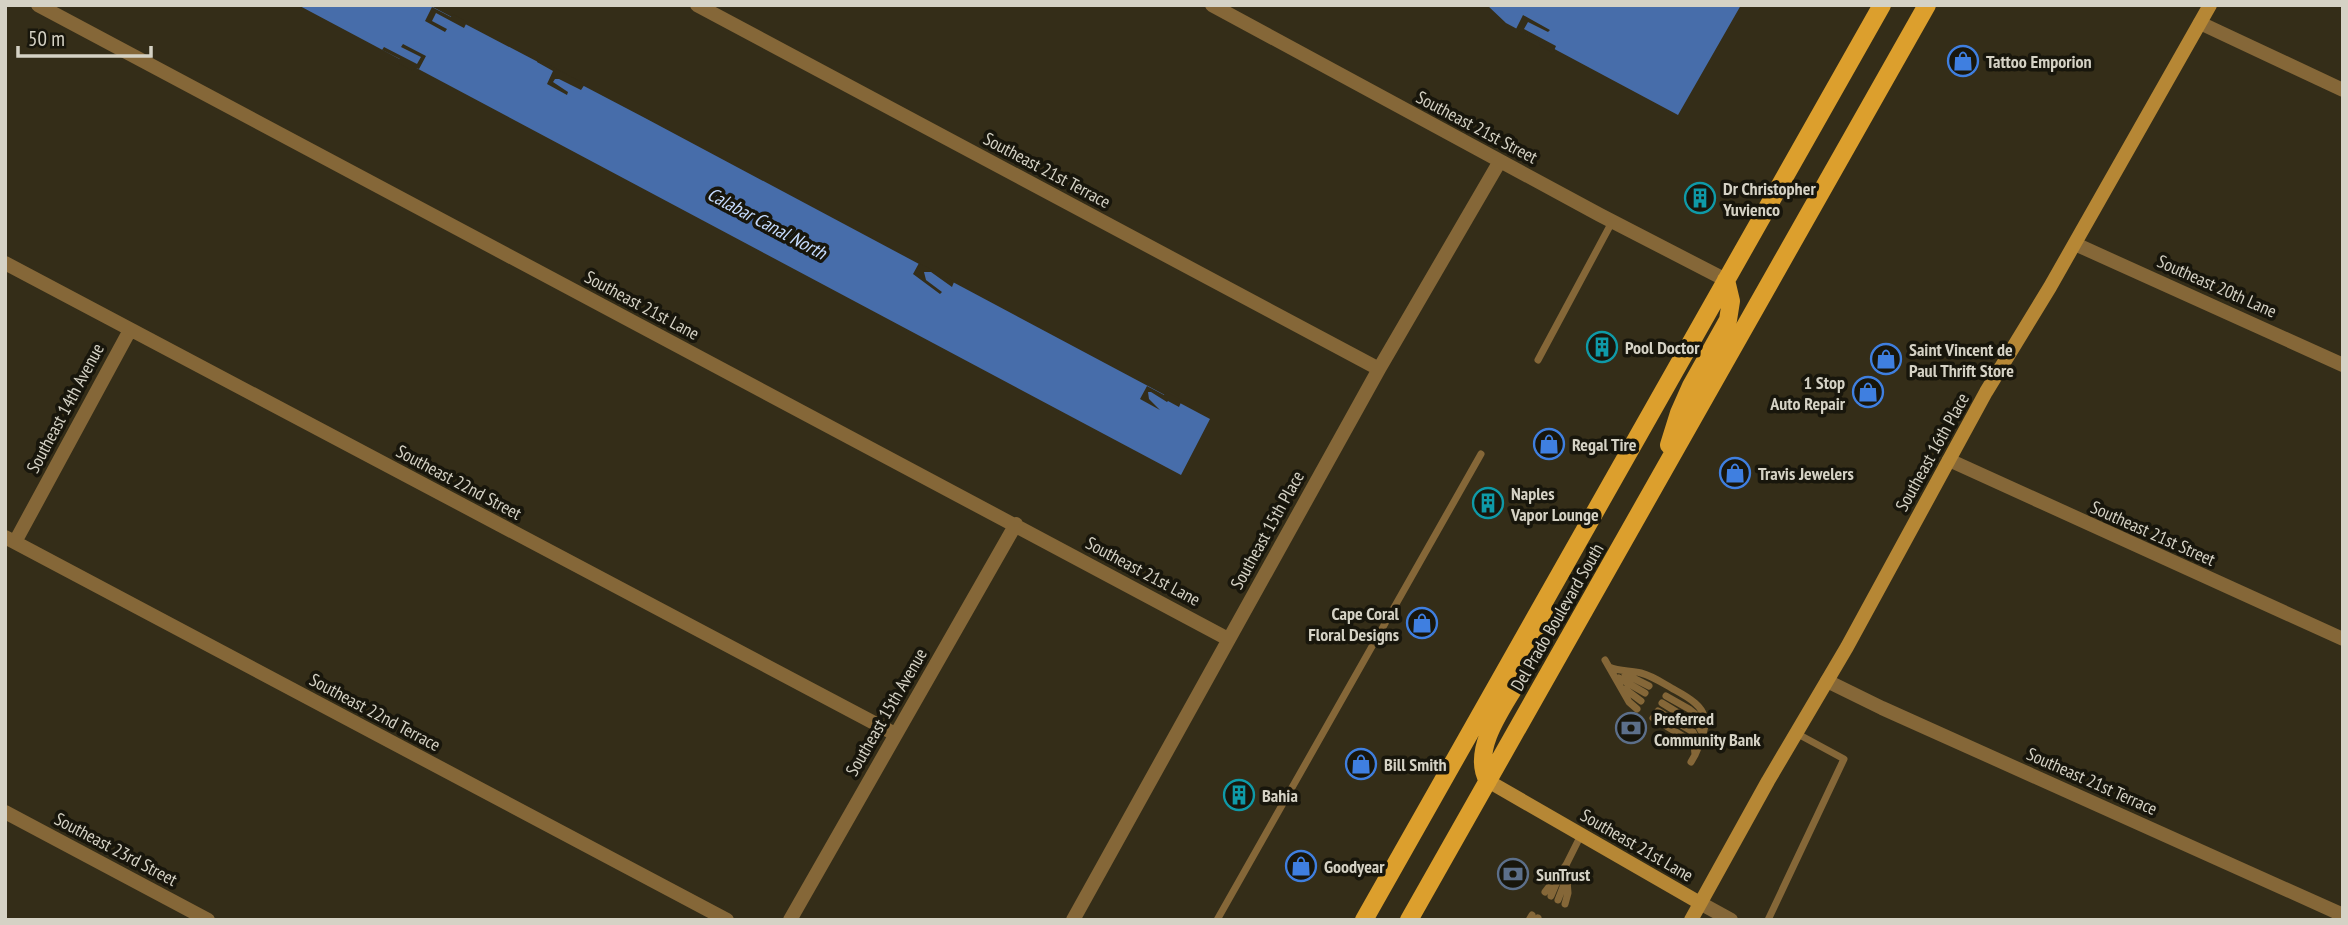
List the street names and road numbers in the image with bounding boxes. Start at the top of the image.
street label: Southeast 21st Street [1412,85,1542,169]
street label: Southeast 21st Terrace [980,127,1114,213]
street label: Southeast 20th Lane [2154,249,2280,323]
street label: Southeast 21st Lane [581,265,703,345]
street label: Southeast 14th Avenue [21,339,109,477]
street label: Southeast 16th Place [1890,389,1974,515]
street label: Southeast 22nd Street [392,439,526,525]
street label: Southeast 15th Place [1225,467,1309,593]
street label: Southeast 21st Street [2087,495,2219,571]
street label: Southeast 21st Lane [1082,531,1204,611]
street label: Del Prado Boulevard South [1505,539,1609,695]
street label: Southeast 15th Avenue [840,644,932,780]
street label: Southeast 22nd Terrace [306,668,444,756]
street label: Southeast 21st Terrace [2023,742,2161,820]
street label: Southeast 21st Lane [1576,803,1698,887]
street label: Southeast 23rd Street [51,807,181,891]

